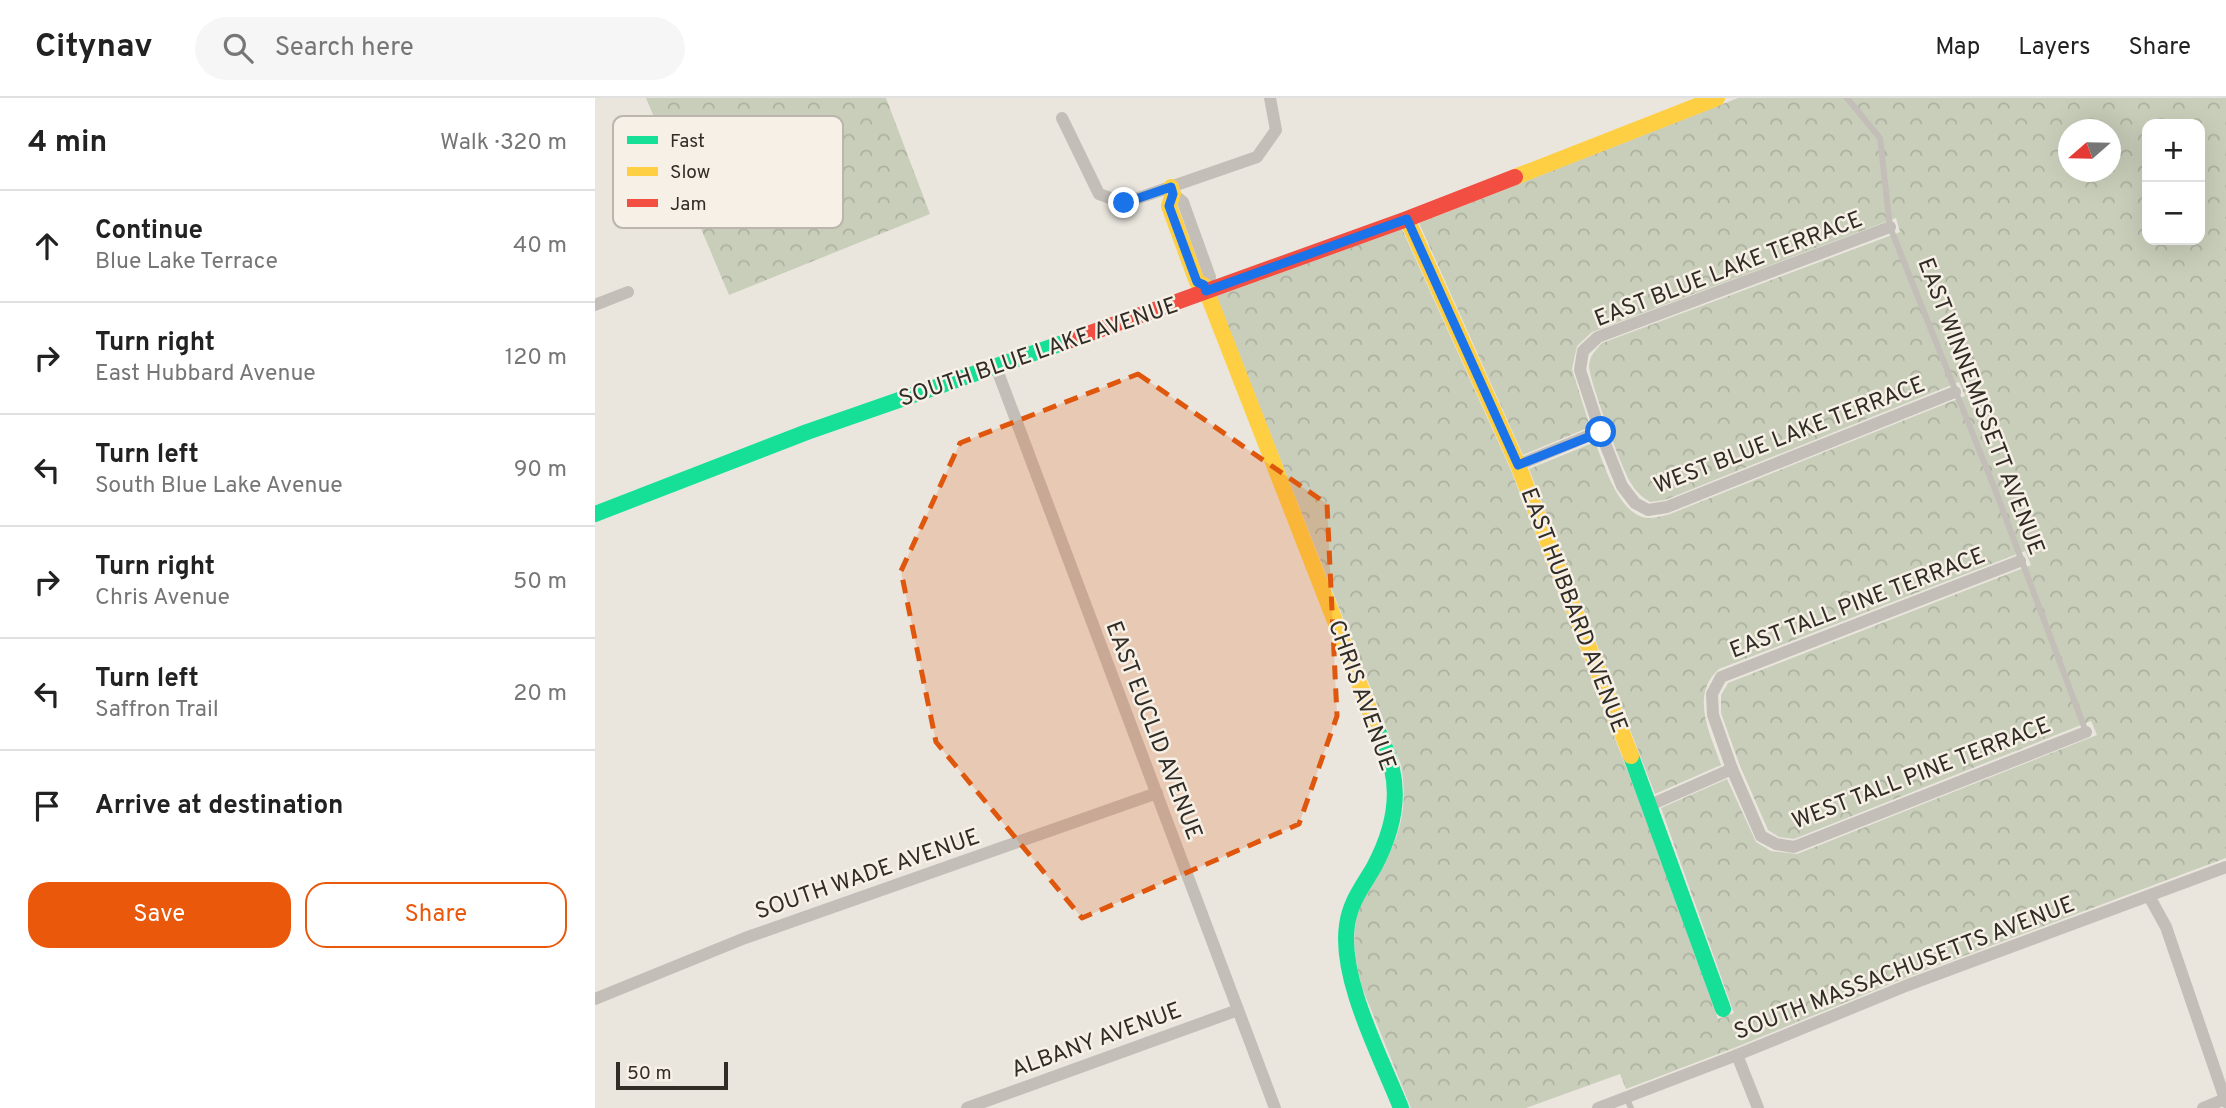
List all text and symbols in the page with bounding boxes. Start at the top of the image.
search box [195,17,685,80]
text: Citynav [35,27,153,69]
icon: search [219,29,257,67]
text: Search here [275,32,414,65]
text: Map [1935,33,1980,63]
text: Layers [2018,33,2090,63]
text: Share [2128,33,2191,63]
legend [613,116,843,228]
north arrow [2058,119,2121,182]
map controls [2142,119,2205,245]
button: + [2142,119,2205,182]
text: 4 min [28,125,107,162]
text: Walk · 320 m [440,129,567,158]
text: Fast [670,130,705,154]
text: Slow [670,161,710,185]
button: − [2142,182,2205,245]
route end [1108,187,1139,218]
text: Jam [670,193,707,217]
street label: EAST BLUE LAKE TERRACE [1591,206,1867,335]
text: Continue [95,215,203,248]
icon: ahead [28,227,66,265]
text: 40 m [513,232,567,261]
text: Blue Lake Terrace [95,248,278,277]
street label: EAST WINNEMISSETT AVENUE [1910,254,2050,559]
street label: SOUTH BLUE LAKE AVENUE [895,292,1182,415]
text: Turn right [95,327,215,360]
icon: right [28,339,66,377]
text: 120 m [505,344,567,373]
text: East Hubbard Avenue [95,360,316,389]
street label: WEST BLUE LAKE TERRACE [1650,371,1930,502]
route start [1585,416,1616,447]
text: Turn left [95,439,199,472]
icon: left [28,451,66,489]
text: 90 m [514,456,567,485]
text: South Blue Lake Avenue [95,472,343,501]
street label: EAST HUBBARD AVENUE [1513,484,1633,737]
street label: EAST TALL PINE TERRACE [1726,542,1990,666]
text: Turn right [95,551,215,584]
icon: right [28,563,66,601]
text: 50 m [513,568,567,597]
text: Chris Avenue [95,584,230,613]
street label: CHRIS AVENUE [1320,616,1401,775]
street label: EAST EUCLID AVENUE [1098,618,1208,844]
text: Turn left [95,663,199,696]
icon: left [28,675,66,713]
text: 20 m [513,680,567,709]
text: Saffron Trail [95,696,219,725]
street label: WEST TALL PINE TERRACE [1788,712,2055,837]
icon: arrive [28,787,66,825]
text: Arrive at destination [95,790,343,823]
street label: SOUTH WADE AVENUE [752,823,984,927]
button: Save [28,882,291,948]
button: Share [305,882,567,948]
street label: SOUTH MASSACHUSETTS AVENUE [1730,891,2079,1048]
street label: ALBANY AVENUE [1008,997,1186,1086]
scale bar [616,1059,728,1091]
text: 50 m [627,1062,672,1086]

